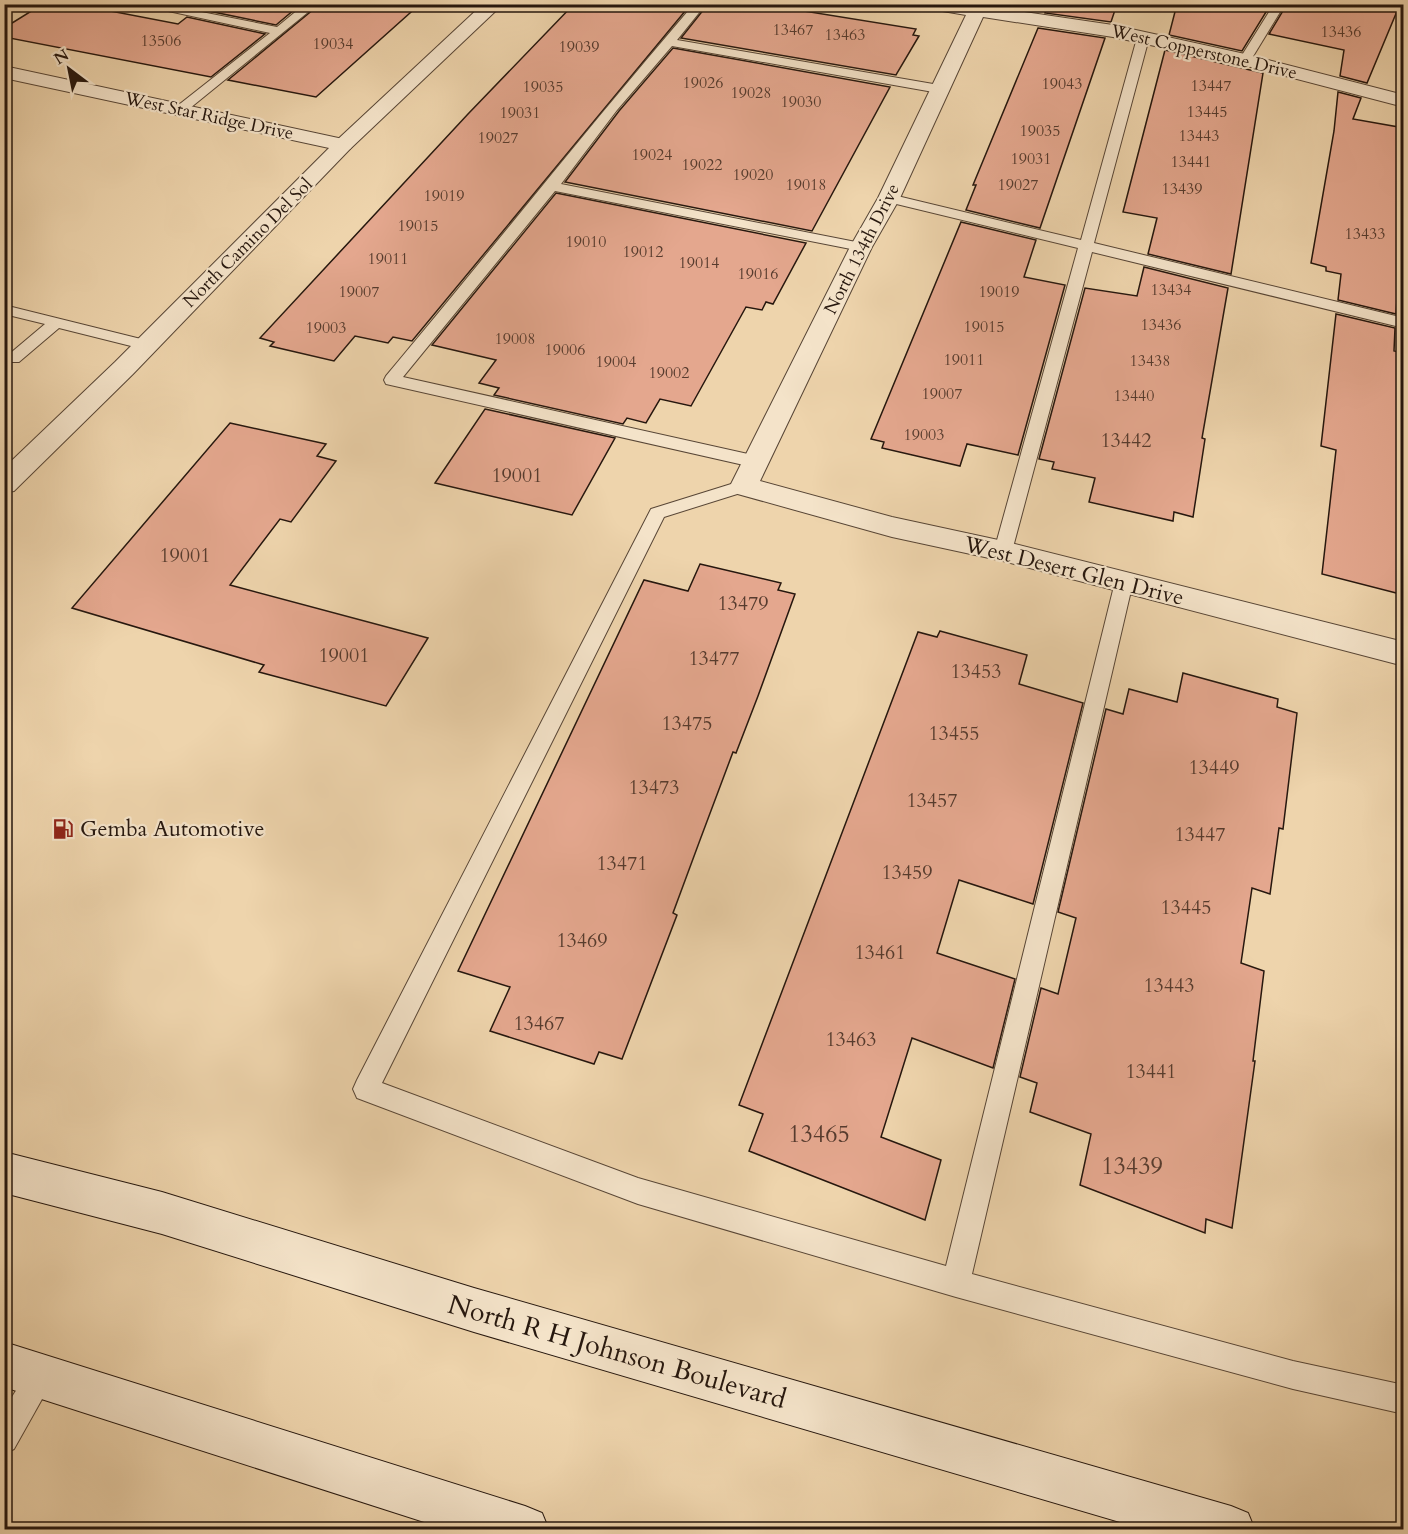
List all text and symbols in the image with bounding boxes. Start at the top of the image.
street label: West Copperstone Drive [1108,18,1299,86]
house number: 13467 [773,19,813,41]
house number: 13436 [1321,21,1361,43]
house number: 13463 [825,24,865,46]
house number: 13506 [141,30,181,52]
house number: 19034 [313,33,353,55]
house number: 19039 [559,36,599,58]
north arrow [39,39,99,99]
text: N [50,44,73,70]
house number: 19026 [683,72,723,94]
house number: 19043 [1042,73,1082,95]
house number: 13447 [1191,75,1231,97]
house number: 19035 [523,76,563,98]
house number: 19028 [731,82,771,104]
street label: West Star Ridge Drive [121,86,296,146]
house number: 19030 [781,91,821,113]
house number: 13445 [1187,101,1227,123]
house number: 19031 [500,102,540,124]
house number: 19035 [1020,120,1060,142]
house number: 13443 [1179,125,1219,147]
house number: 19027 [478,127,518,149]
house number: 19024 [632,144,672,166]
house number: 19031 [1011,148,1051,170]
house number: 13441 [1171,151,1211,173]
house number: 19022 [682,154,722,176]
house number: 19020 [733,164,773,186]
street label: North Camino Del Sol [178,172,319,313]
house number: 19018 [786,174,826,196]
house number: 19027 [998,174,1038,196]
house number: 13439 [1162,178,1202,200]
street label: North 134th Drive [818,179,906,319]
house number: 19019 [424,185,464,207]
house number: 19015 [398,215,438,237]
house number: 13433 [1345,223,1385,245]
house number: 19010 [566,231,606,253]
house number: 19012 [623,241,663,263]
house number: 19011 [368,248,408,270]
house number: 19014 [679,252,719,274]
house number: 19016 [738,263,778,285]
house number: 13434 [1151,279,1191,301]
house number: 19007 [339,281,379,303]
house number: 19019 [979,281,1019,303]
house number: 13436 [1141,314,1181,336]
house number: 19015 [964,316,1004,338]
house number: 19003 [306,317,346,339]
house number: 19008 [495,328,535,350]
house number: 19006 [545,339,585,361]
house number: 19011 [944,349,984,371]
house number: 13438 [1130,350,1170,372]
house number: 19004 [596,351,636,373]
house number: 19002 [649,362,689,384]
house number: 19007 [922,383,962,405]
house number: 13440 [1114,385,1154,407]
house number: 19003 [904,424,944,446]
house number: 13442 [1100,427,1152,454]
house number: 19001 [491,462,543,489]
street label: West Desert Glen Drive [960,529,1187,613]
house number: 19001 [159,542,211,569]
house number: 13479 [717,590,769,617]
house number: 19001 [318,642,370,669]
house number: 13477 [688,645,740,672]
house number: 13453 [950,658,1002,685]
house number: 13475 [661,710,713,737]
house number: 13455 [928,720,980,747]
house number: 13449 [1188,754,1240,781]
house number: 13473 [628,774,680,801]
house number: 13457 [906,787,958,814]
place label: Gemba Automotive [80,814,265,844]
fuel station icon: Gemba Automotive [51,817,75,841]
house number: 13447 [1174,821,1226,848]
house number: 13471 [596,850,648,877]
house number: 13459 [881,859,933,886]
house number: 13445 [1160,894,1212,921]
house number: 13469 [556,927,608,954]
house number: 13461 [854,939,906,966]
house number: 13443 [1143,972,1195,999]
house number: 13467 [513,1010,565,1037]
house number: 13463 [825,1026,877,1053]
house number: 13441 [1125,1058,1177,1085]
house number: 13465 [788,1118,850,1151]
house number: 13439 [1101,1150,1163,1183]
street label: North R H Johnson Boulevard [443,1286,791,1418]

